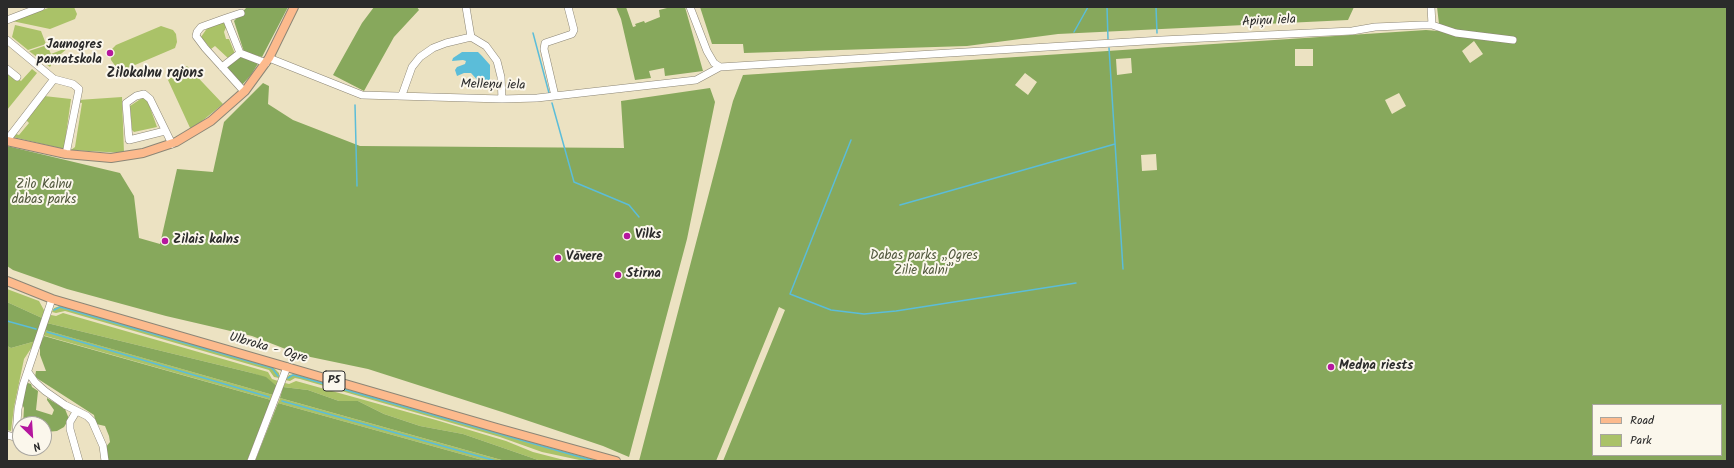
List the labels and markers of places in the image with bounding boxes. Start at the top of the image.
place label: Jaunogres pamatskola [37,38,102,69]
marker: Jaunogres pamatskola [105,48,115,58]
place label: Vilks [635,228,661,244]
marker: Vilks [622,231,632,241]
place label: Zilais kalns [173,233,239,249]
marker: Zilais kalns [160,236,170,246]
place label: Vāvere [566,250,603,266]
marker: Vāvere [553,253,563,263]
place label: Stirna [626,267,661,283]
marker: Stirna [613,270,623,280]
place label: Medņa riests [1339,359,1413,375]
marker: Medņa riests [1326,362,1336,372]

